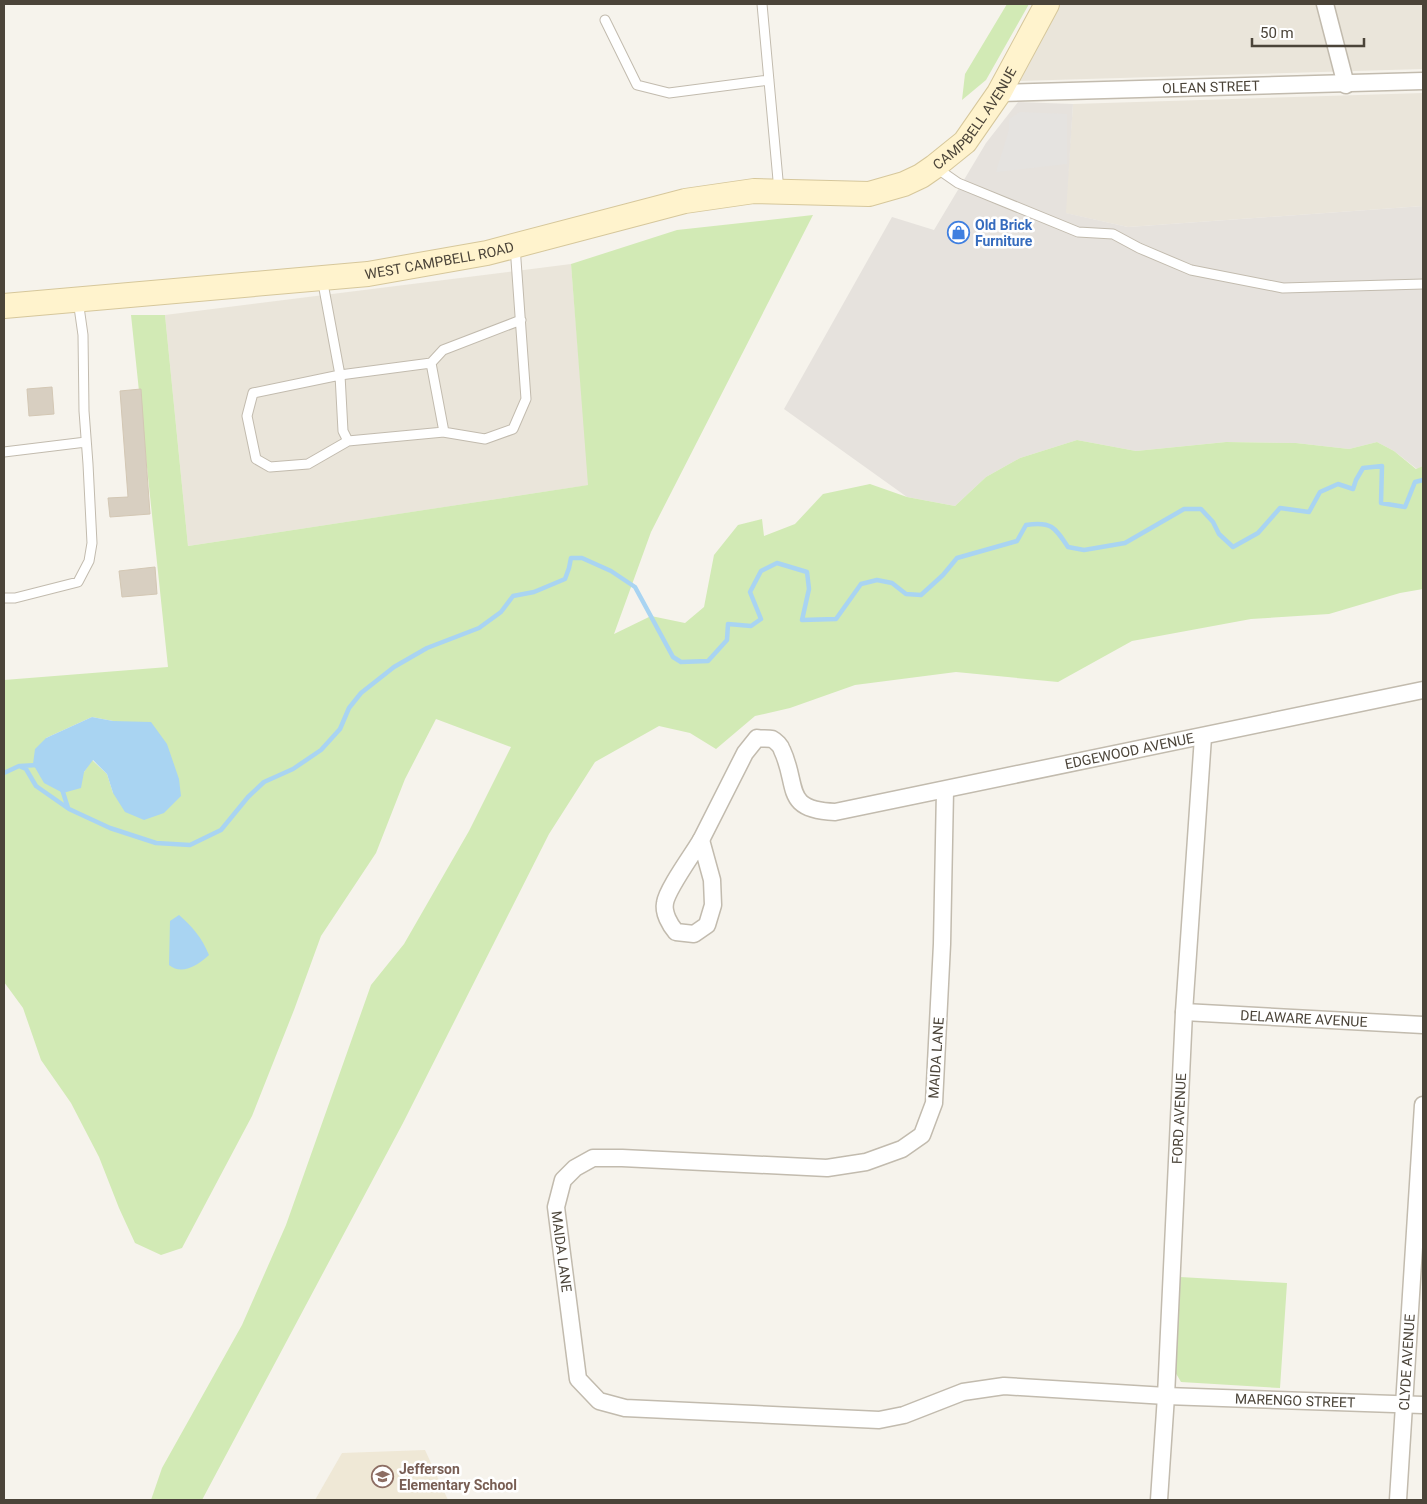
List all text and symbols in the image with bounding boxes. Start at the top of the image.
scale bar [1252,15,1364,47]
text: 50 m [1260,24,1294,42]
street label: CAMPBELL AVENUE [930,64,1020,173]
street label: OLEAN STREET [1162,78,1261,96]
place label: Old Brick Furniture [975,217,1033,249]
shop icon: Old Brick Furniture [947,221,971,245]
street label: WEST CAMPBELL ROAD [364,238,516,282]
street label: EDGEWOOD AVENUE [1063,730,1195,772]
street label: DELAWARE AVENUE [1240,1007,1368,1030]
street label: MAIDA LANE [925,1017,947,1099]
street label: FORD AVENUE [1169,1073,1189,1164]
street label: MAIDA LANE [549,1210,575,1293]
street label: CLYDE AVENUE [1396,1314,1418,1411]
street label: MARENGO STREET [1235,1390,1356,1411]
place label: Jefferson Elementary School [399,1461,517,1493]
school or university icon: Jefferson Elementary School [371,1465,395,1489]

